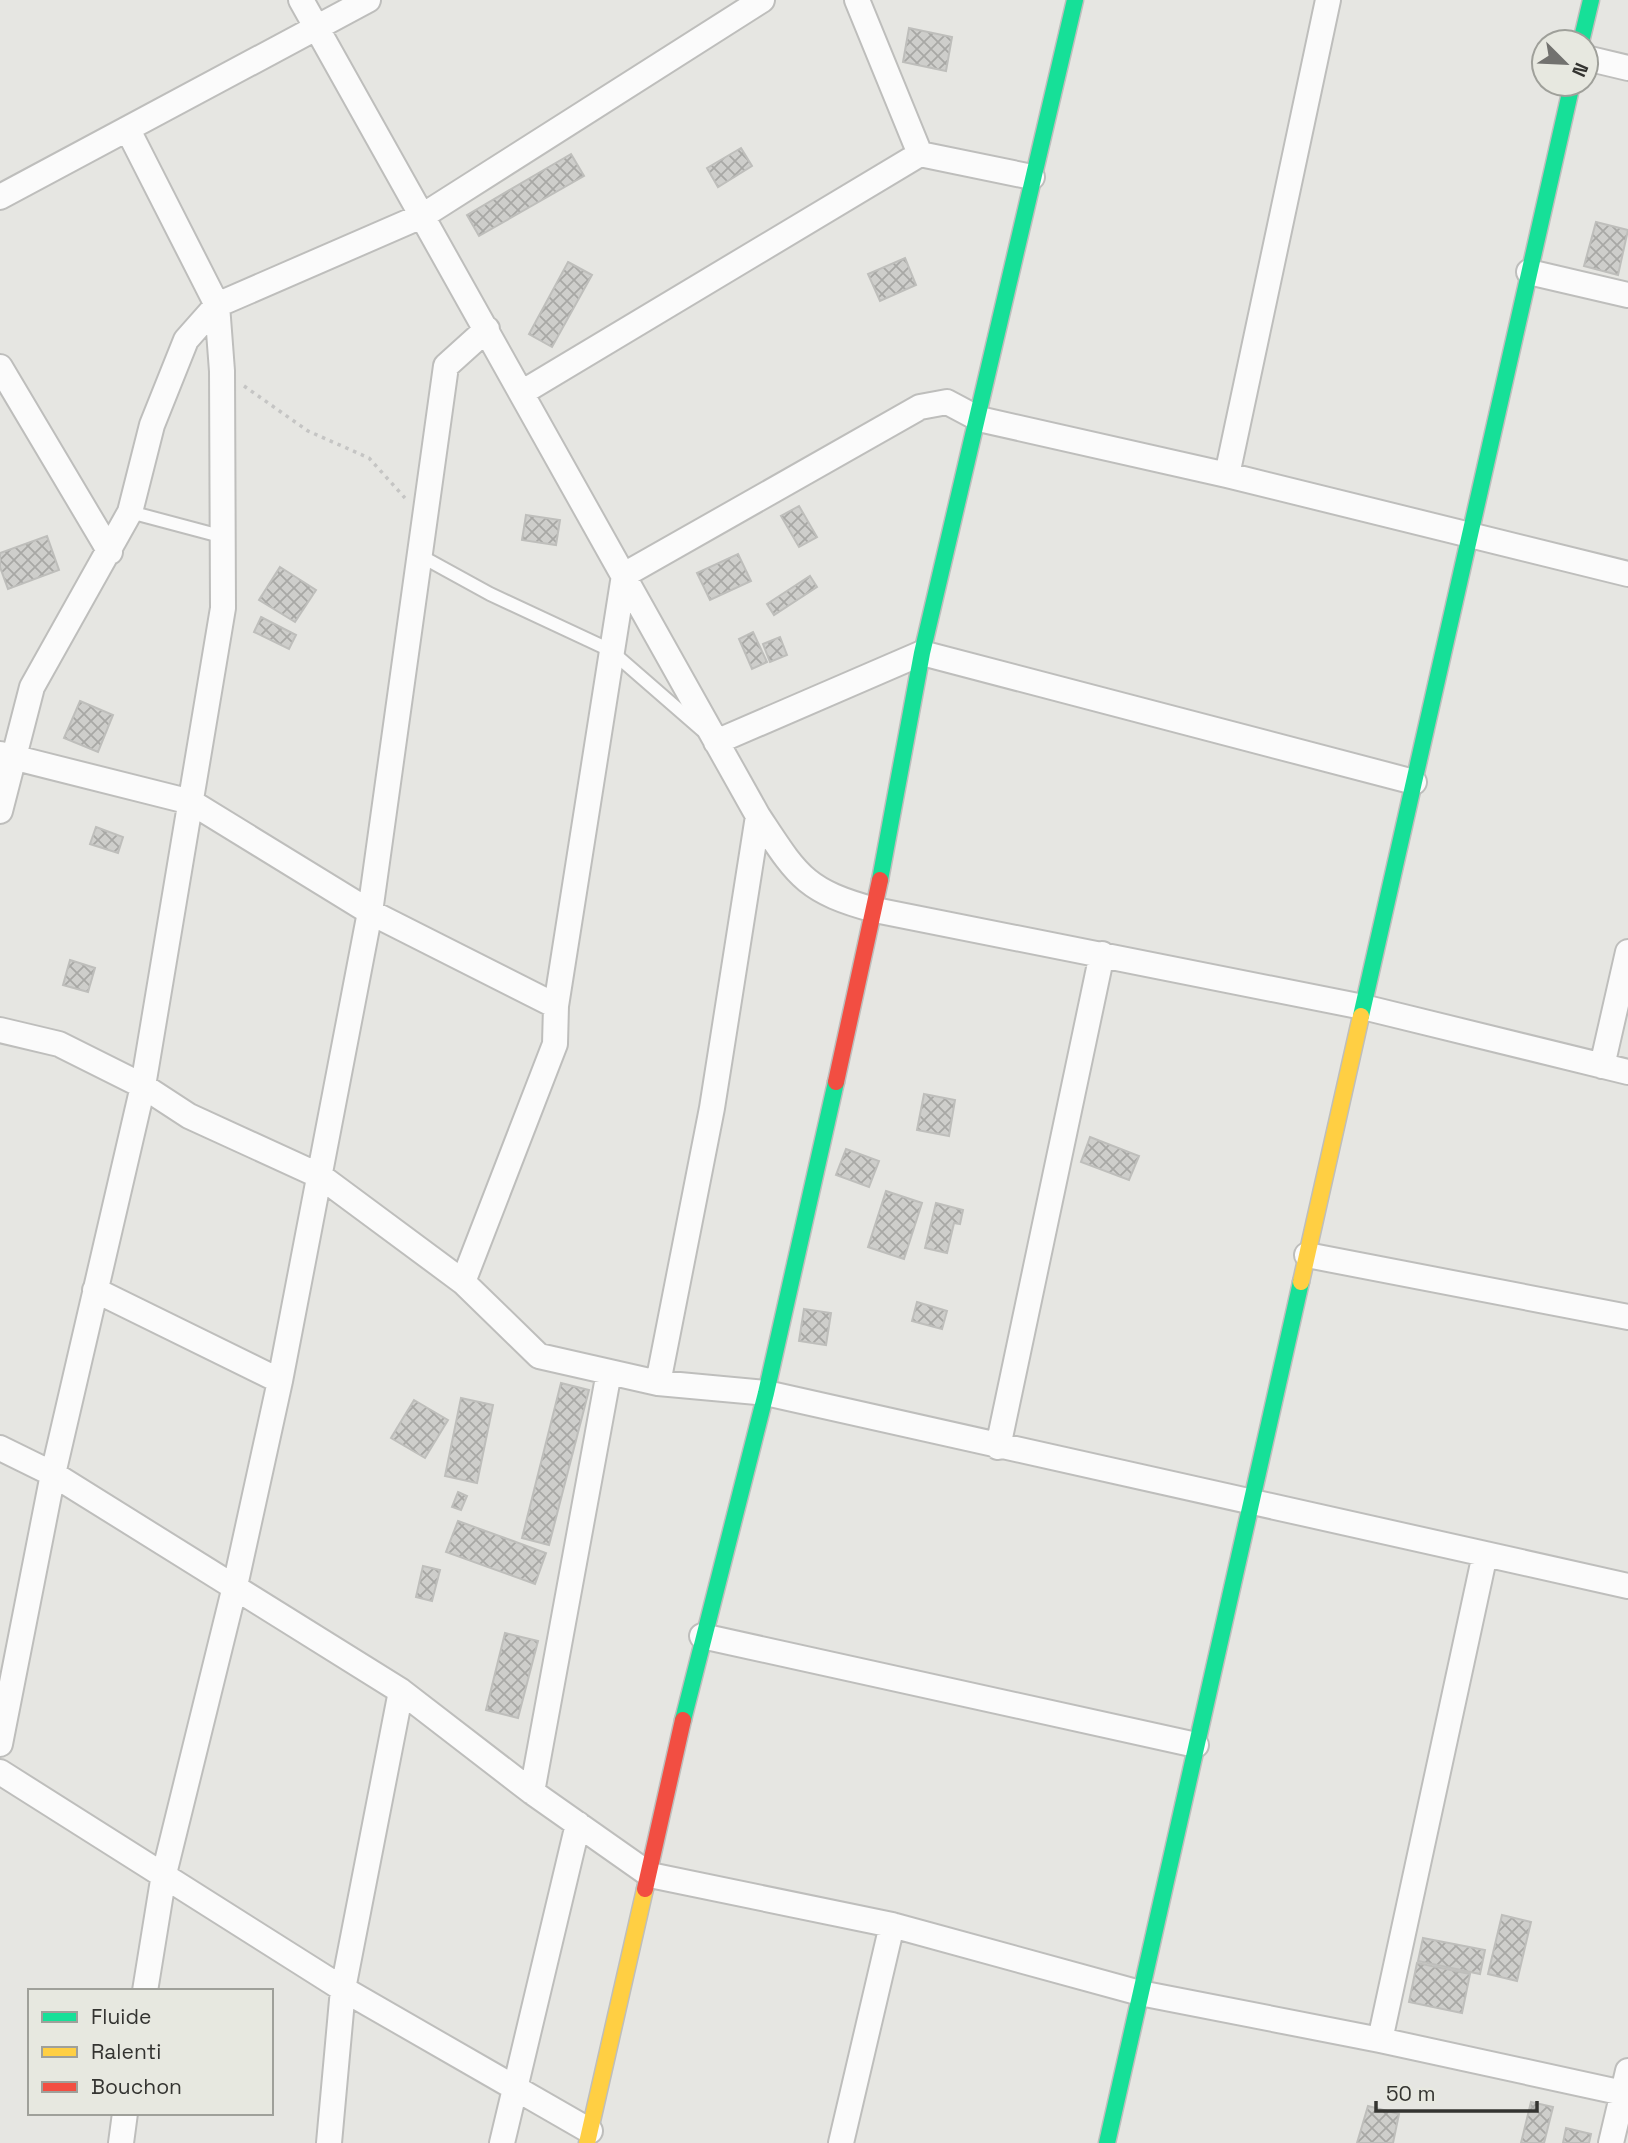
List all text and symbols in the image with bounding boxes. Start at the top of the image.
north arrow [1530,28,1600,98]
text: N [1566,59,1594,81]
legend [28,1989,273,2115]
text: Fluide [91,2003,151,2030]
text: Ralenti [91,2038,161,2065]
scale bar [1376,2070,1537,2114]
text: Bouchon [91,2073,182,2100]
text: 50 m [1386,2080,1436,2107]

